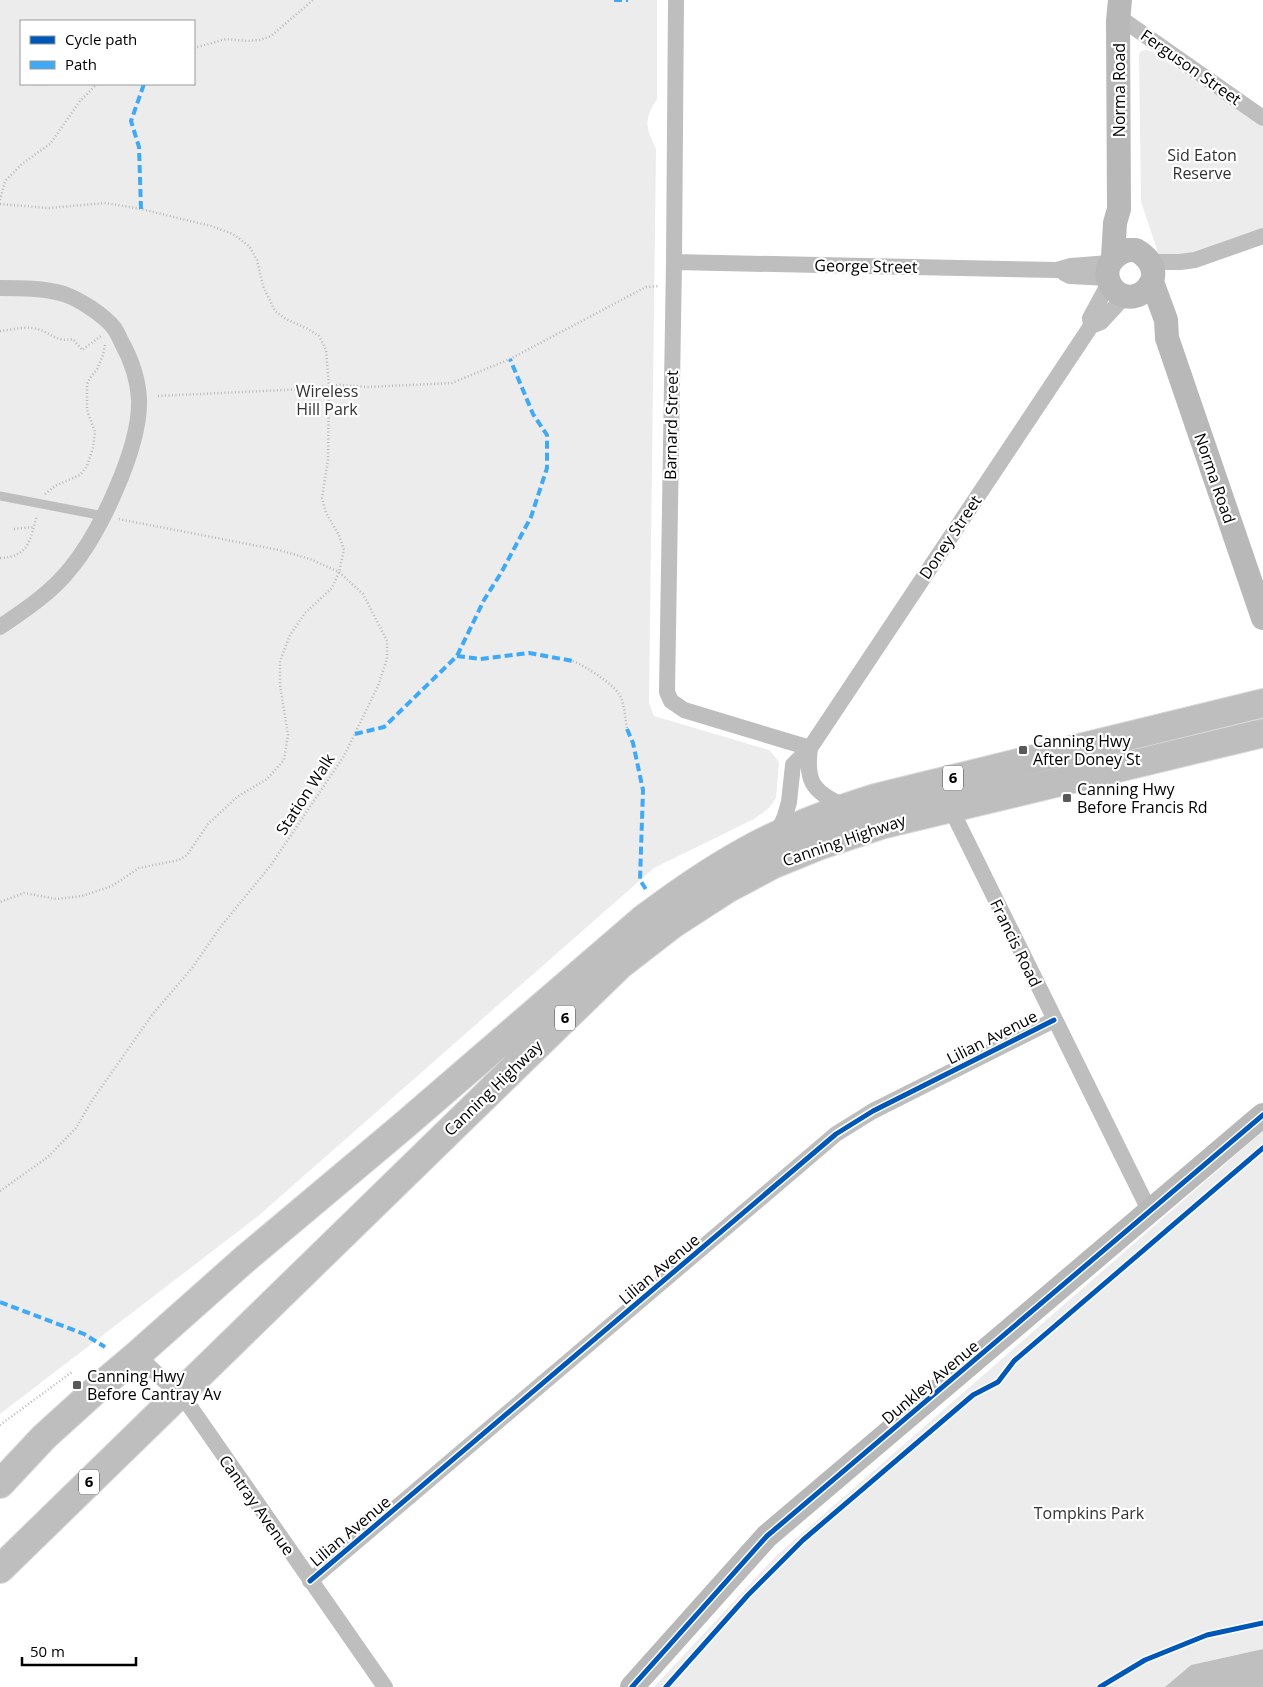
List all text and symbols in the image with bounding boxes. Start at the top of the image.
legend [20,20,195,85]
street label: Ferguson Street [1136,24,1246,110]
text: Cycle path [65,29,137,49]
street label: Norma Road [1108,43,1130,137]
text: Path [65,54,97,74]
park label: Sid Eaton Reserve [1167,144,1237,184]
street label: George Street [814,254,918,278]
street label: Barnard Street [659,370,683,480]
park label: Wireless Hill Park [296,380,358,420]
street label: Norma Road [1189,430,1241,526]
street label: Doney Street [914,490,986,583]
place label: Canning Hwy After Doney St [1033,730,1141,770]
marker: Canning Hwy After Doney St [1017,744,1029,756]
street label: Station Walk [270,749,340,839]
road number: 6 [943,766,963,790]
place label: Canning Hwy Before Francis Rd [1077,778,1208,818]
marker: Canning Hwy Before Francis Rd [1061,792,1073,804]
street label: Canning Highway [779,808,909,871]
street label: Francis Road [985,895,1047,991]
street label: Lilian Avenue [943,1005,1041,1069]
road number: 6 [555,1006,575,1030]
street label: Canning Highway [439,1035,548,1141]
street label: Lilian Avenue [614,1229,704,1309]
street label: Dunkley Avenue [877,1335,983,1429]
place label: Canning Hwy Before Cantray Av [87,1365,221,1405]
marker: Canning Hwy Before Cantray Av [71,1379,83,1391]
street label: Cantray Avenue [214,1450,300,1560]
road number: 6 [79,1470,99,1494]
street label: Lilian Avenue [305,1491,395,1571]
park label: Tompkins Park [1034,1502,1145,1524]
scale bar [22,1634,136,1666]
text: 50 m [30,1641,65,1661]

